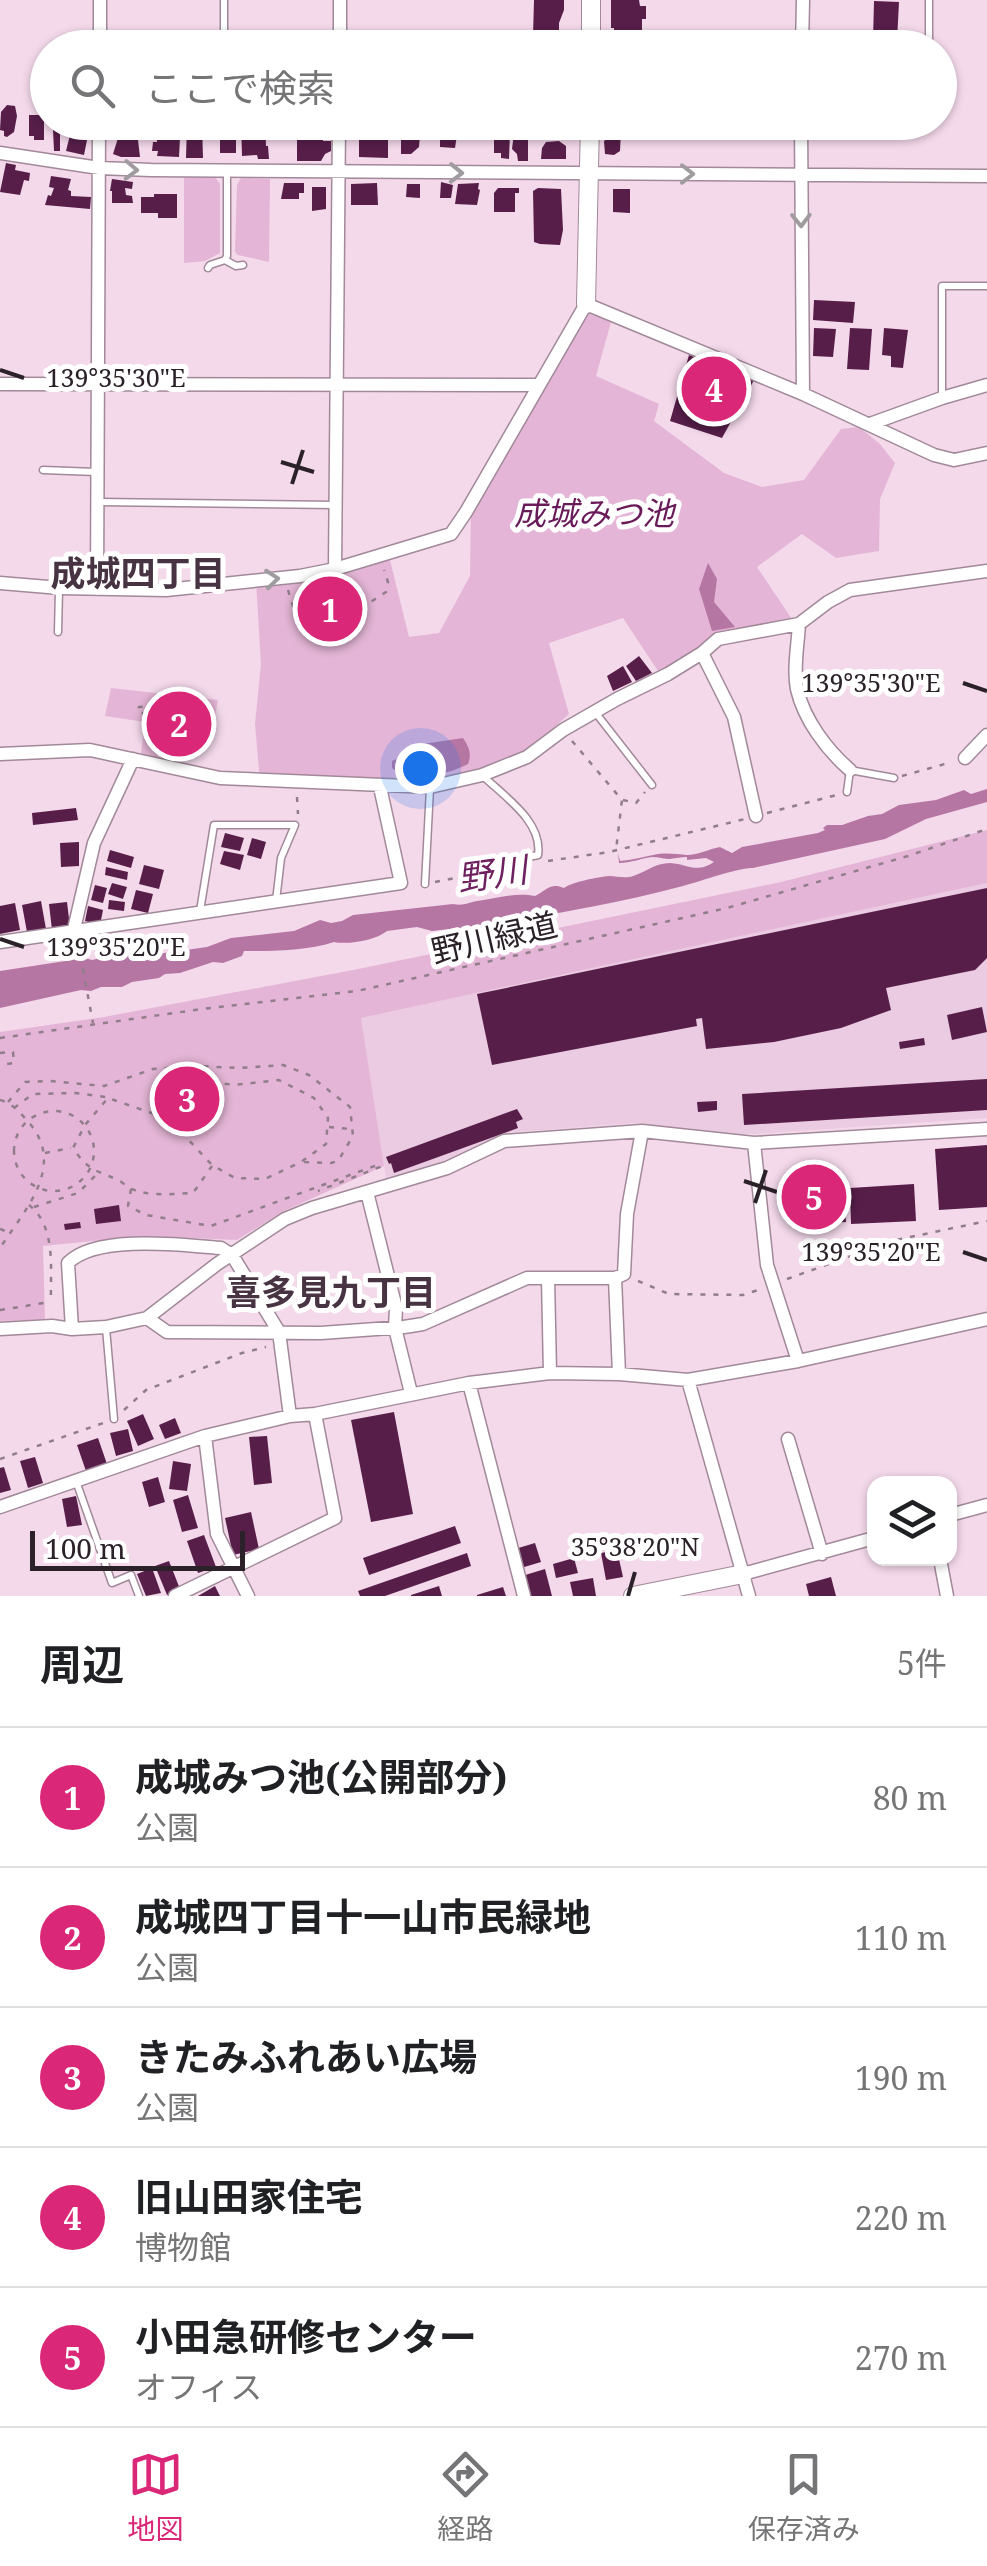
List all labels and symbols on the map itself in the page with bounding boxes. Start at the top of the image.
one-way arrow [124,159,140,180]
one-way arrow [449,162,465,183]
one-way arrow [680,163,696,184]
one-way arrow [790,212,812,228]
pin: 4 [682,352,746,426]
text: 139°35'30"E [46,360,186,394]
park label: 成城みつ池 [514,491,677,534]
district label: 成城四丁目 [50,549,226,596]
one-way arrow [264,569,280,590]
pin: 1 [298,572,362,646]
text: 139°35'30"E [801,665,941,699]
pin: 2 [146,686,212,762]
your location [395,743,446,794]
water label: 野川 [454,844,534,901]
street label: 野川緑道 [427,902,561,972]
text: 139°35'20"E [46,929,186,963]
pin: 3 [154,1062,220,1136]
pin: 5 [782,1160,846,1234]
text: 139°35'20"E [801,1234,941,1268]
district label: 喜多見九丁目 [226,1268,436,1315]
scale bar [30,1526,245,1571]
text: 35°38'20"N [571,1529,699,1563]

